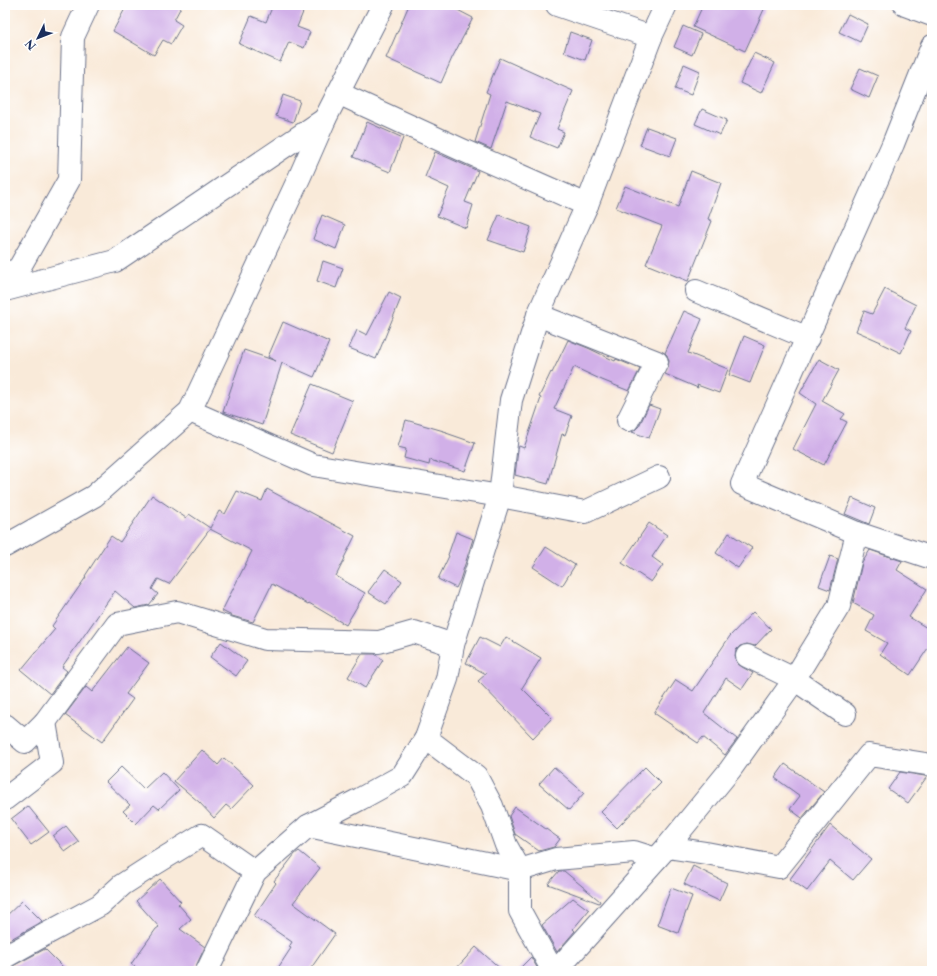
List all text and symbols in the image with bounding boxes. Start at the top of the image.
north arrow [18,18,58,58]
text: N [22,36,39,53]

